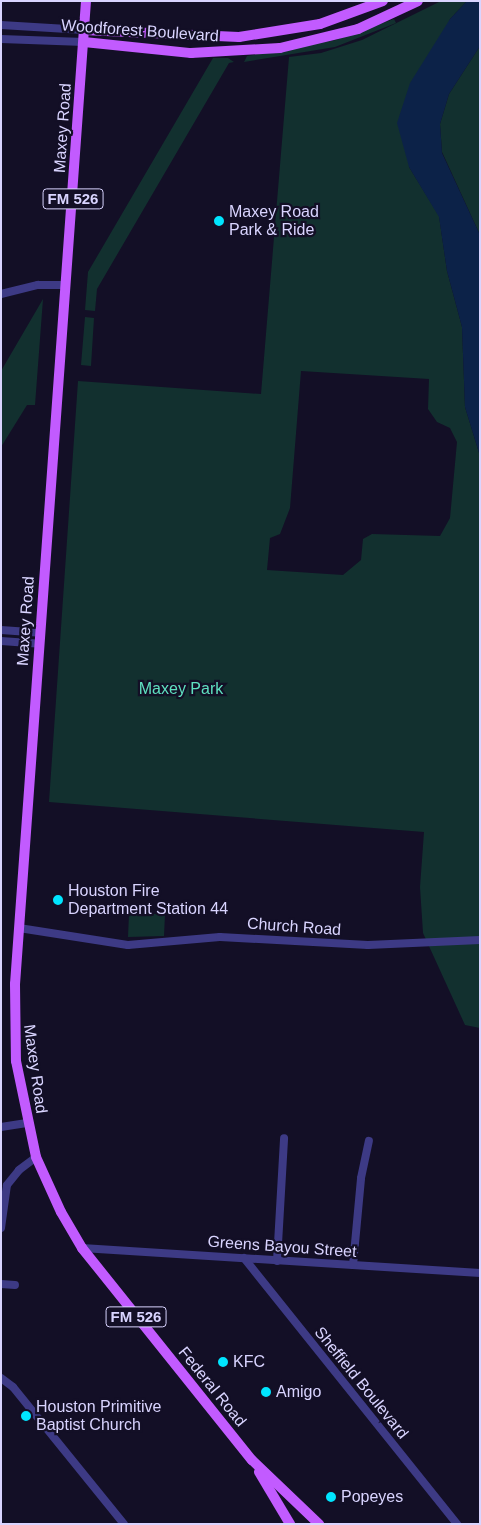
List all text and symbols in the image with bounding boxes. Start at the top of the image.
street label: Woodforest Boulevard [61,16,219,46]
street label: Maxey Road [50,83,76,173]
road number: FM 526 [42,186,104,212]
place label: Maxey Road Park & Ride [229,202,319,240]
marker: Maxey Road Park & Ride [213,215,225,227]
street label: Maxey Road [13,576,39,666]
park label: Maxey Park [139,679,223,699]
place label: Houston Fire Department Station 44 [68,881,228,919]
marker: Houston Fire Department Station 44 [52,894,64,906]
street label: Church Road [246,914,342,940]
street label: Maxey Road [19,1023,51,1115]
street label: Greens Bayou Street [207,1232,357,1262]
road number: FM 526 [105,1304,167,1330]
street label: Sheffield Boulevard [310,1323,412,1443]
street label: Federal Road [174,1343,250,1431]
place label: KFC [233,1352,265,1372]
marker: KFC [217,1356,229,1368]
place label: Amigo [276,1382,321,1402]
marker: Amigo [260,1386,272,1398]
place label: Houston Primitive Baptist Church [36,1397,161,1435]
marker: Houston Primitive Baptist Church [20,1410,32,1422]
place label: Popeyes [341,1487,403,1507]
marker: Popeyes [325,1491,337,1503]

